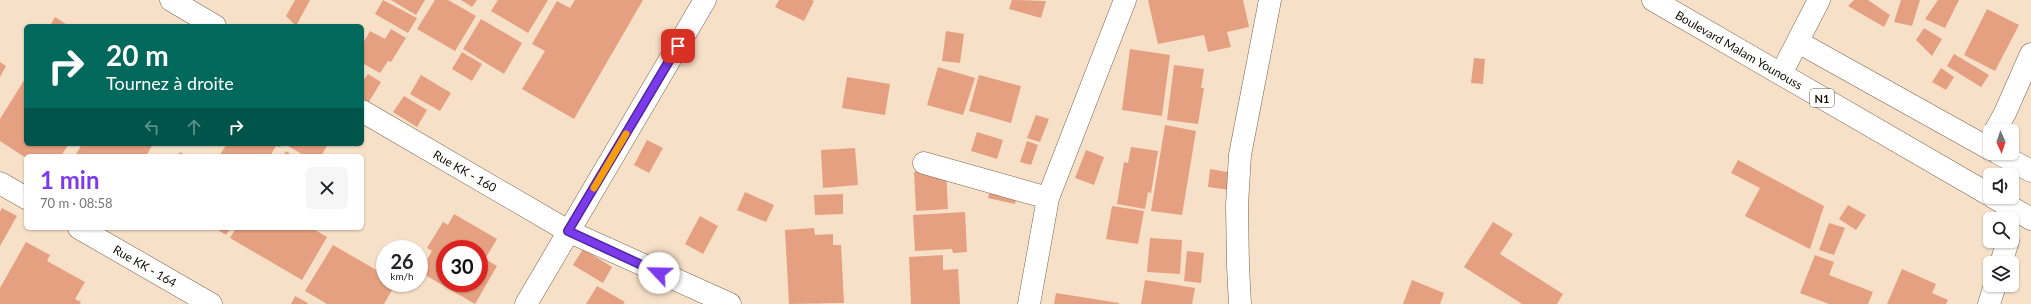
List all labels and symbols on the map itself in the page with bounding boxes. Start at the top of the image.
street label: Boulevard Malam Younouss [1673,7,1805,93]
pin [661,29,695,63]
road number: N1 [1810,89,1834,107]
north arrow [1983,124,2019,160]
street label: Rue KK - 160 [431,147,499,195]
speed limit sign: 30 [436,240,488,292]
street label: Rue KK - 164 [111,242,179,290]
position arrow [638,252,680,294]

